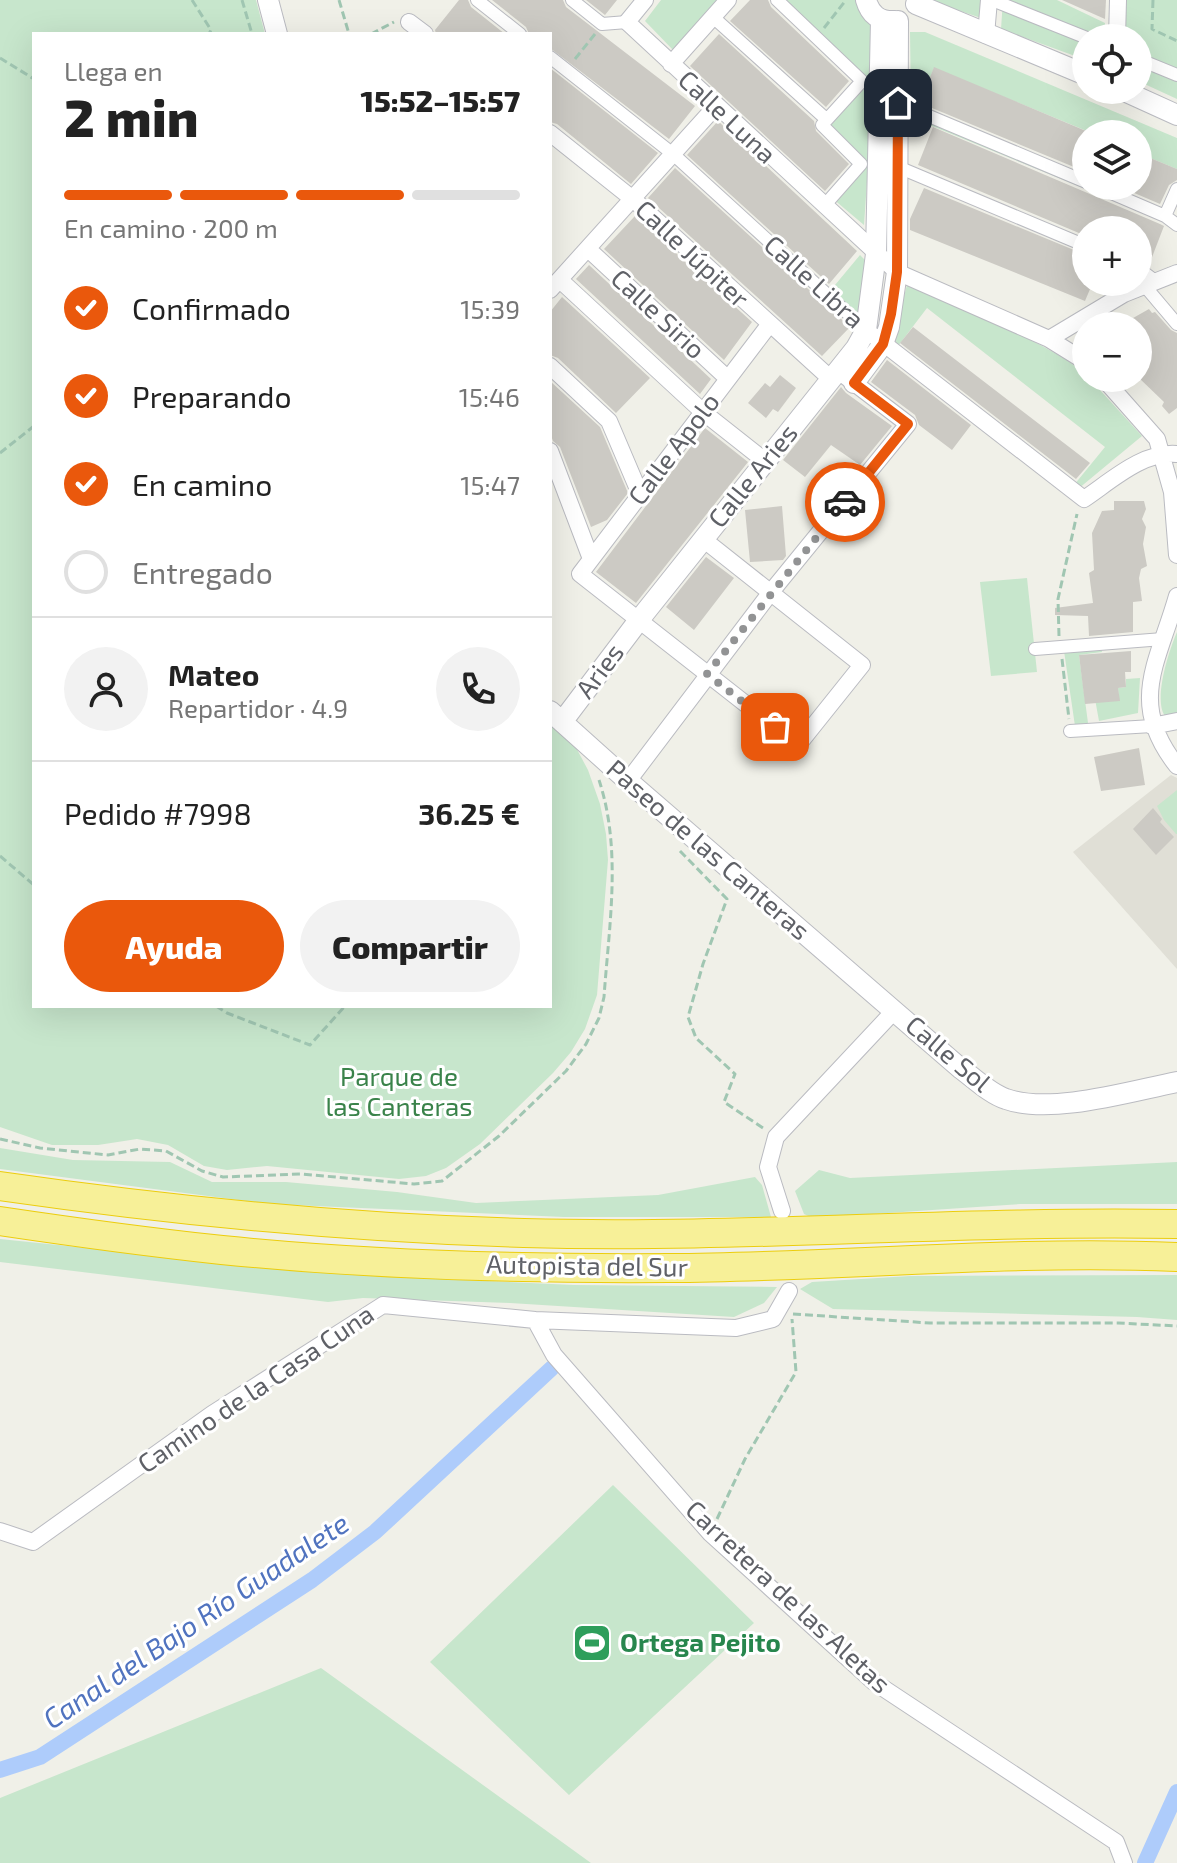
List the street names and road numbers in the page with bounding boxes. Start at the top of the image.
street label: Calle Luna [673,63,783,169]
street label: Calle Júpiter [630,193,756,313]
street label: Calle Libra [759,228,871,334]
street label: Calle Sirio [606,262,712,364]
street label: Calle Apolo [621,386,725,510]
street label: Calle Aries [701,417,803,533]
street label: Aries [568,637,629,703]
street label: Paseo de las Canteras [601,752,817,945]
street label: Calle Sol [900,1008,998,1097]
street label: Autopista del Sur [486,1247,688,1282]
street label: Camino de la Casa Cuna [131,1297,379,1478]
street label: Carretera de las Aletas [680,1493,898,1699]

